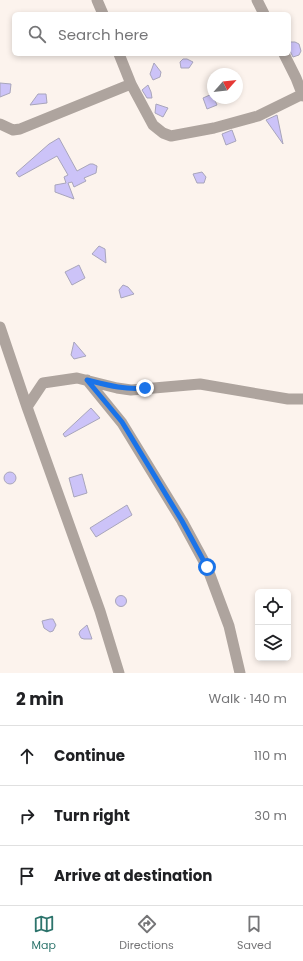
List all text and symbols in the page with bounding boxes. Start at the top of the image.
search box [12,12,291,56]
icon: search [26,23,48,45]
text: Search here [58,24,148,45]
north arrow [207,68,243,104]
route end [136,379,154,397]
route start [198,558,216,576]
map controls [255,589,291,661]
button: locate [255,589,291,625]
button: layers [255,625,291,661]
text: 2 min [16,687,64,711]
text: Walk · 140 m [209,689,287,708]
icon: ahead [16,745,38,767]
text: Continue [54,745,125,766]
text: 110 m [254,746,287,765]
icon: right [16,805,38,827]
text: Turn right [54,805,130,826]
text: 30 m [254,806,287,825]
icon: arrive [16,865,38,887]
text: Arrive at destination [54,865,212,886]
tab: Map [32,913,56,954]
tab: Directions [119,913,174,954]
tab: Saved [237,913,271,954]

